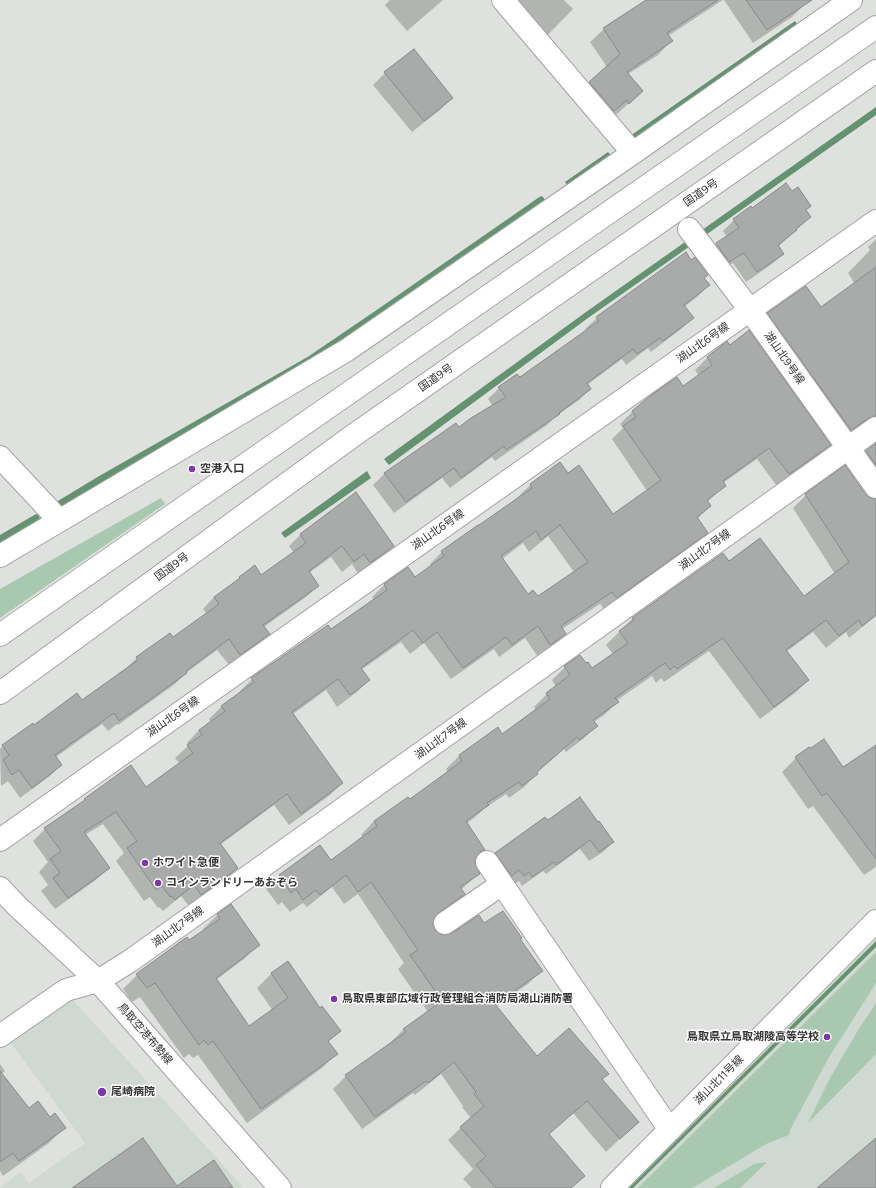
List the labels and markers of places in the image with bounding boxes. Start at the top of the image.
place label: 空港入口 [200,462,244,476]
marker: 空港入口 [187,464,197,474]
place label: ホワイト急便 [153,856,219,870]
marker: ホワイト急便 [140,858,150,868]
place label: コインランドリーあおぞら [166,876,298,890]
marker: コインランドリーあおぞら [153,878,163,888]
place label: 鳥取県東部広域行政管理組合消防局湖山消防署 [342,992,573,1006]
marker: 鳥取県東部広域行政管理組合消防局湖山消防署 [329,994,339,1004]
place label: 鳥取県立鳥取湖陵高等学校 [687,1030,819,1044]
marker: 鳥取県立鳥取湖陵高等学校 [822,1032,832,1042]
place label: 尾崎病院 [111,1085,155,1099]
marker: 尾崎病院 [96,1086,108,1098]

